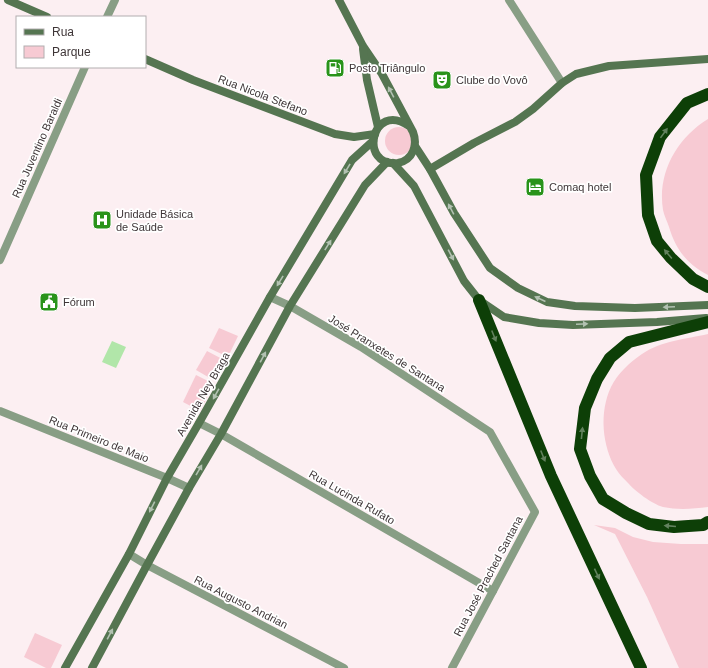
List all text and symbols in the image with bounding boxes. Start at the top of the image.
legend [16,16,146,68]
text: Rua [52,25,74,39]
text: Parque [52,45,91,59]
fuel station icon: Posto Triângulo [324,57,346,79]
place label: Posto Triângulo [349,62,425,74]
theatre icon: Clube do Vovô [431,69,453,91]
street label: Rua Nicola Stefano [217,72,309,118]
place label: Clube do Vovô [456,74,528,86]
one-way arrow [388,86,395,98]
street label: Rua Juventino Baraldi [10,96,64,200]
one-way arrow [660,128,668,138]
one-way arrow [343,163,350,175]
hotel icon: Comaq hotel [524,176,546,198]
place label: Comaq hotel [549,181,611,193]
one-way arrow [448,203,455,215]
place label: Unidade Básica de Saúde [116,208,194,233]
hospital icon: Unidade Básica de Saúde [91,209,113,231]
one-way arrow [324,239,332,250]
one-way arrow [663,248,672,259]
one-way arrow [447,249,454,261]
one-way arrow [276,275,283,287]
public building icon: Fórum [38,291,60,313]
place label: Fórum [63,296,95,308]
one-way arrow [534,296,546,302]
one-way arrow [663,303,675,310]
street label: José Pranxetes de Santana [327,312,448,394]
one-way arrow [576,321,588,328]
one-way arrow [491,330,497,342]
street label: Avenida Ney Braga [174,349,232,438]
one-way arrow [259,351,266,363]
one-way arrow [212,388,219,400]
street label: Rua Primeiro de Maio [47,414,151,464]
one-way arrow [579,427,585,439]
one-way arrow [540,451,546,462]
one-way arrow [196,464,203,476]
street label: Rua Lucinda Rufato [307,467,397,527]
one-way arrow [149,501,155,513]
street label: Rua José Prached Santana [451,513,525,638]
one-way arrow [664,523,676,530]
one-way arrow [594,569,600,580]
street label: Rua Augusto Andrian [192,573,290,631]
one-way arrow [107,628,114,639]

